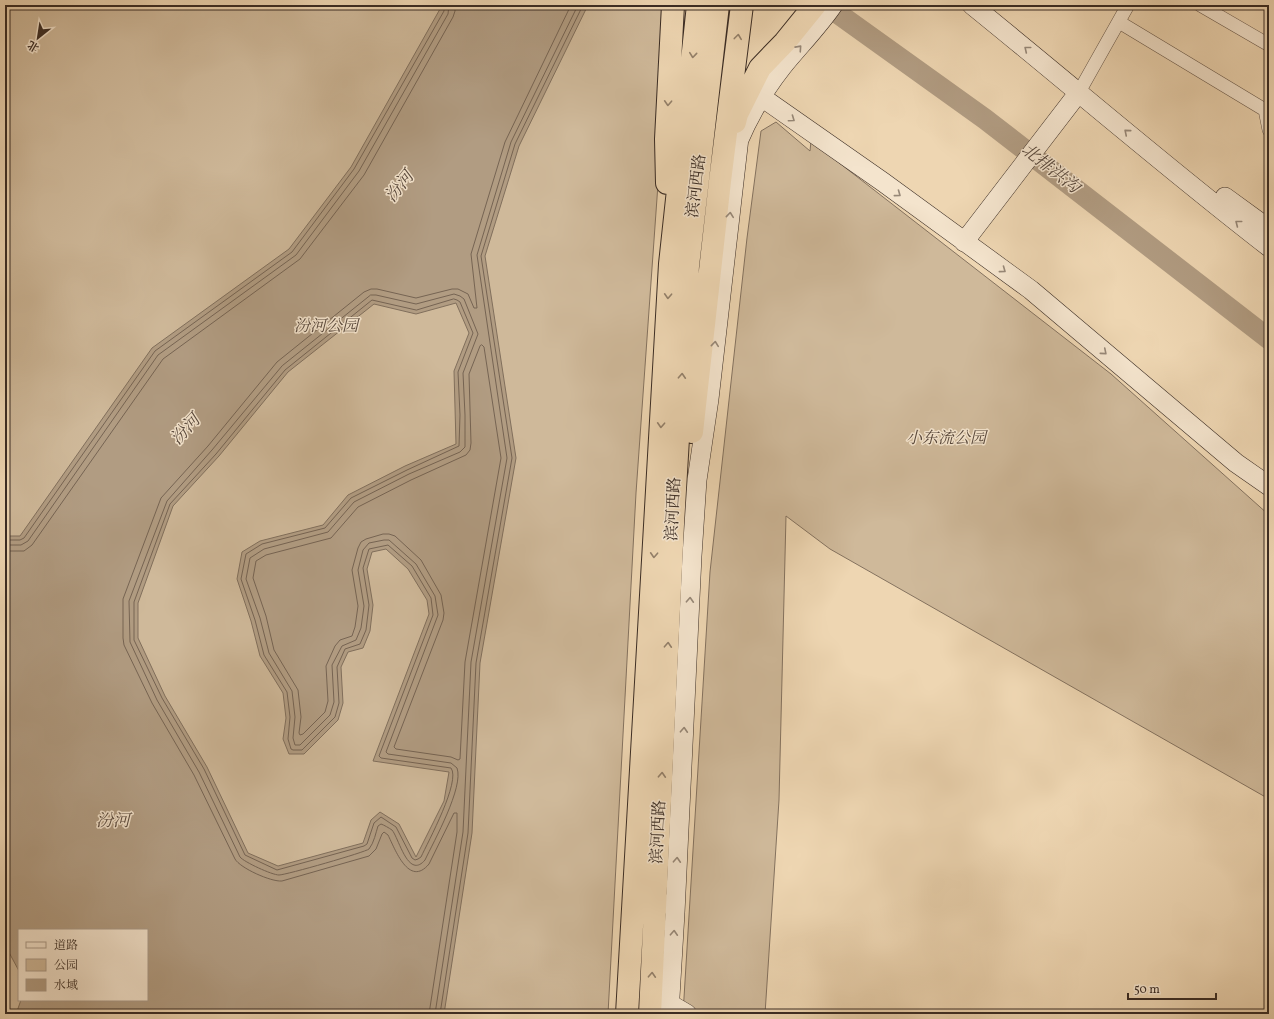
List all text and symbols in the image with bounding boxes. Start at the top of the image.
north arrow [18,18,58,58]
one-way arrow [733,34,742,40]
text: 北 [25,36,42,55]
one-way arrow [794,45,801,52]
one-way arrow [1024,47,1031,54]
one-way arrow [688,52,697,58]
one-way arrow [663,100,672,106]
one-way arrow [788,114,795,122]
one-way arrow [1125,129,1132,136]
water label: 北排洪沟 [1016,139,1086,201]
street label: 滨河西路 [682,153,712,219]
water label: 汾河 [380,164,422,207]
one-way arrow [894,189,901,196]
one-way arrow [725,212,734,218]
one-way arrow [1236,221,1243,228]
one-way arrow [999,265,1006,272]
one-way arrow [664,293,673,299]
park label: 汾河公园 [294,316,361,338]
one-way arrow [711,341,720,347]
one-way arrow [1100,347,1107,354]
one-way arrow [677,373,686,379]
water label: 汾河 [166,408,208,450]
one-way arrow [657,422,666,428]
park label: 小东流公园 [906,428,989,450]
street label: 滨河西路 [661,476,687,542]
one-way arrow [649,552,658,558]
one-way arrow [685,597,694,603]
one-way arrow [663,642,672,648]
one-way arrow [679,727,688,733]
one-way arrow [657,772,666,778]
street label: 滨河西路 [646,799,672,865]
water label: 汾河 [96,810,133,833]
one-way arrow [673,857,682,863]
legend [18,929,148,1001]
one-way arrow [669,930,678,936]
text: 道路 [54,938,78,954]
text: 公园 [54,958,78,974]
one-way arrow [648,972,656,978]
scale bar [1128,975,1216,1001]
text: 水域 [54,978,78,994]
text: 50 m [1134,982,1160,998]

